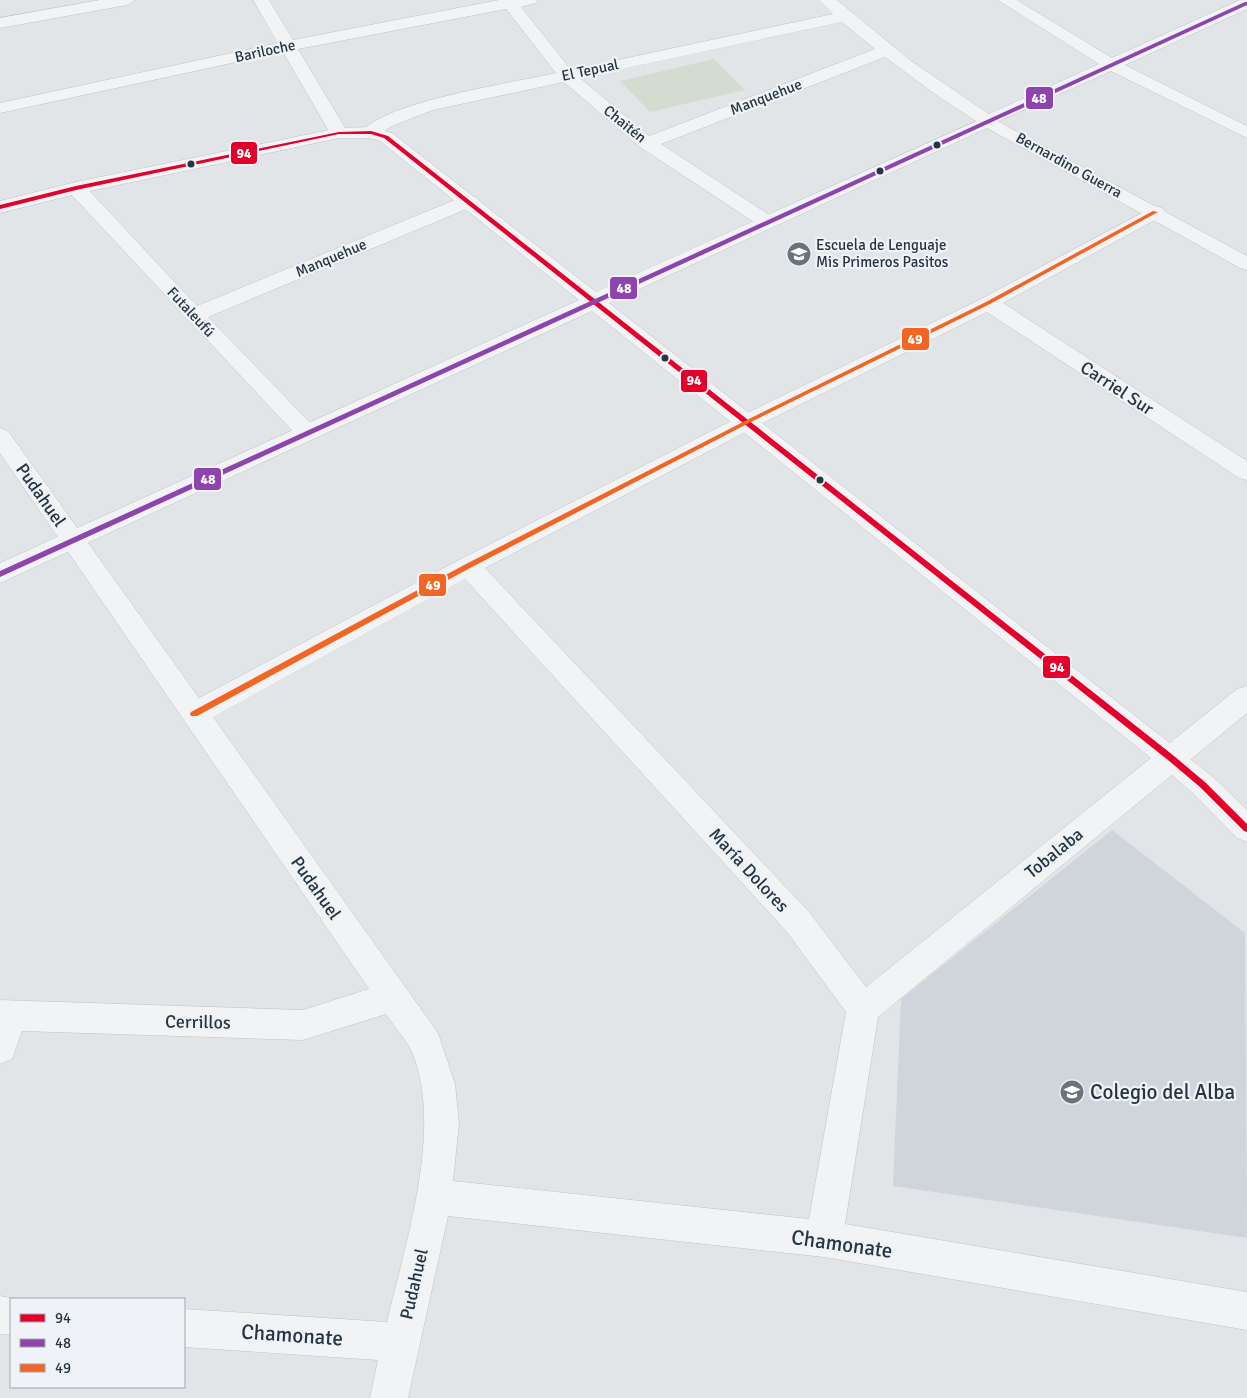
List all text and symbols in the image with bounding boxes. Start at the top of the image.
street label: Bariloche [233,36,297,66]
street label: El Tepual [560,55,620,85]
street label: Manquehue [728,75,804,119]
line badge: 48 [1025,86,1054,110]
text: 48 [1031,90,1047,107]
street label: Chaitén [600,101,650,147]
street label: Bernardino Guerra [1013,128,1125,202]
unlabelled marker [932,140,942,150]
line badge: 94 [230,141,258,165]
text: 94 [236,145,252,162]
unlabelled marker [186,159,196,169]
unlabelled marker [875,166,885,176]
street label: Manquehue [293,235,369,281]
place label: Escuela de Lenguaje Mis Primeros Pasitos [816,236,949,271]
school or university icon: Escuela de Lenguaje Mis Primeros Pasitos [786,241,812,267]
line badge: 48 [609,276,638,300]
text: 48 [616,280,632,297]
street label: Futaleufú [163,283,219,341]
line badge: 49 [901,327,930,351]
text: 49 [907,331,923,348]
unlabelled marker [660,353,670,363]
street label: Carriel Sur [1076,356,1158,420]
line badge: 94 [680,369,708,393]
text: 94 [686,372,702,389]
street label: Pudahuel [11,459,71,531]
line badge: 48 [193,467,222,491]
text: 48 [200,471,216,488]
unlabelled marker [815,475,825,485]
line badge: 49 [418,573,447,597]
text: 49 [425,577,441,594]
line badge: 94 [1042,655,1071,679]
text: 94 [1049,659,1065,676]
street label: María Dolores [704,823,794,917]
street label: Tobalaba [1020,823,1088,883]
street label: Pudahuel [286,852,346,924]
street label: Cerrillos [165,1010,231,1034]
school or university icon: Colegio del Alba [1059,1079,1085,1105]
place label: Colegio del Alba [1090,1079,1235,1105]
street label: Chamonate [790,1224,894,1264]
street label: Pudahuel [395,1246,433,1322]
legend [10,1298,185,1388]
text: 94 [55,1309,71,1327]
street label: Chamonate [240,1318,344,1352]
text: 48 [55,1334,71,1352]
text: 49 [55,1359,71,1377]

